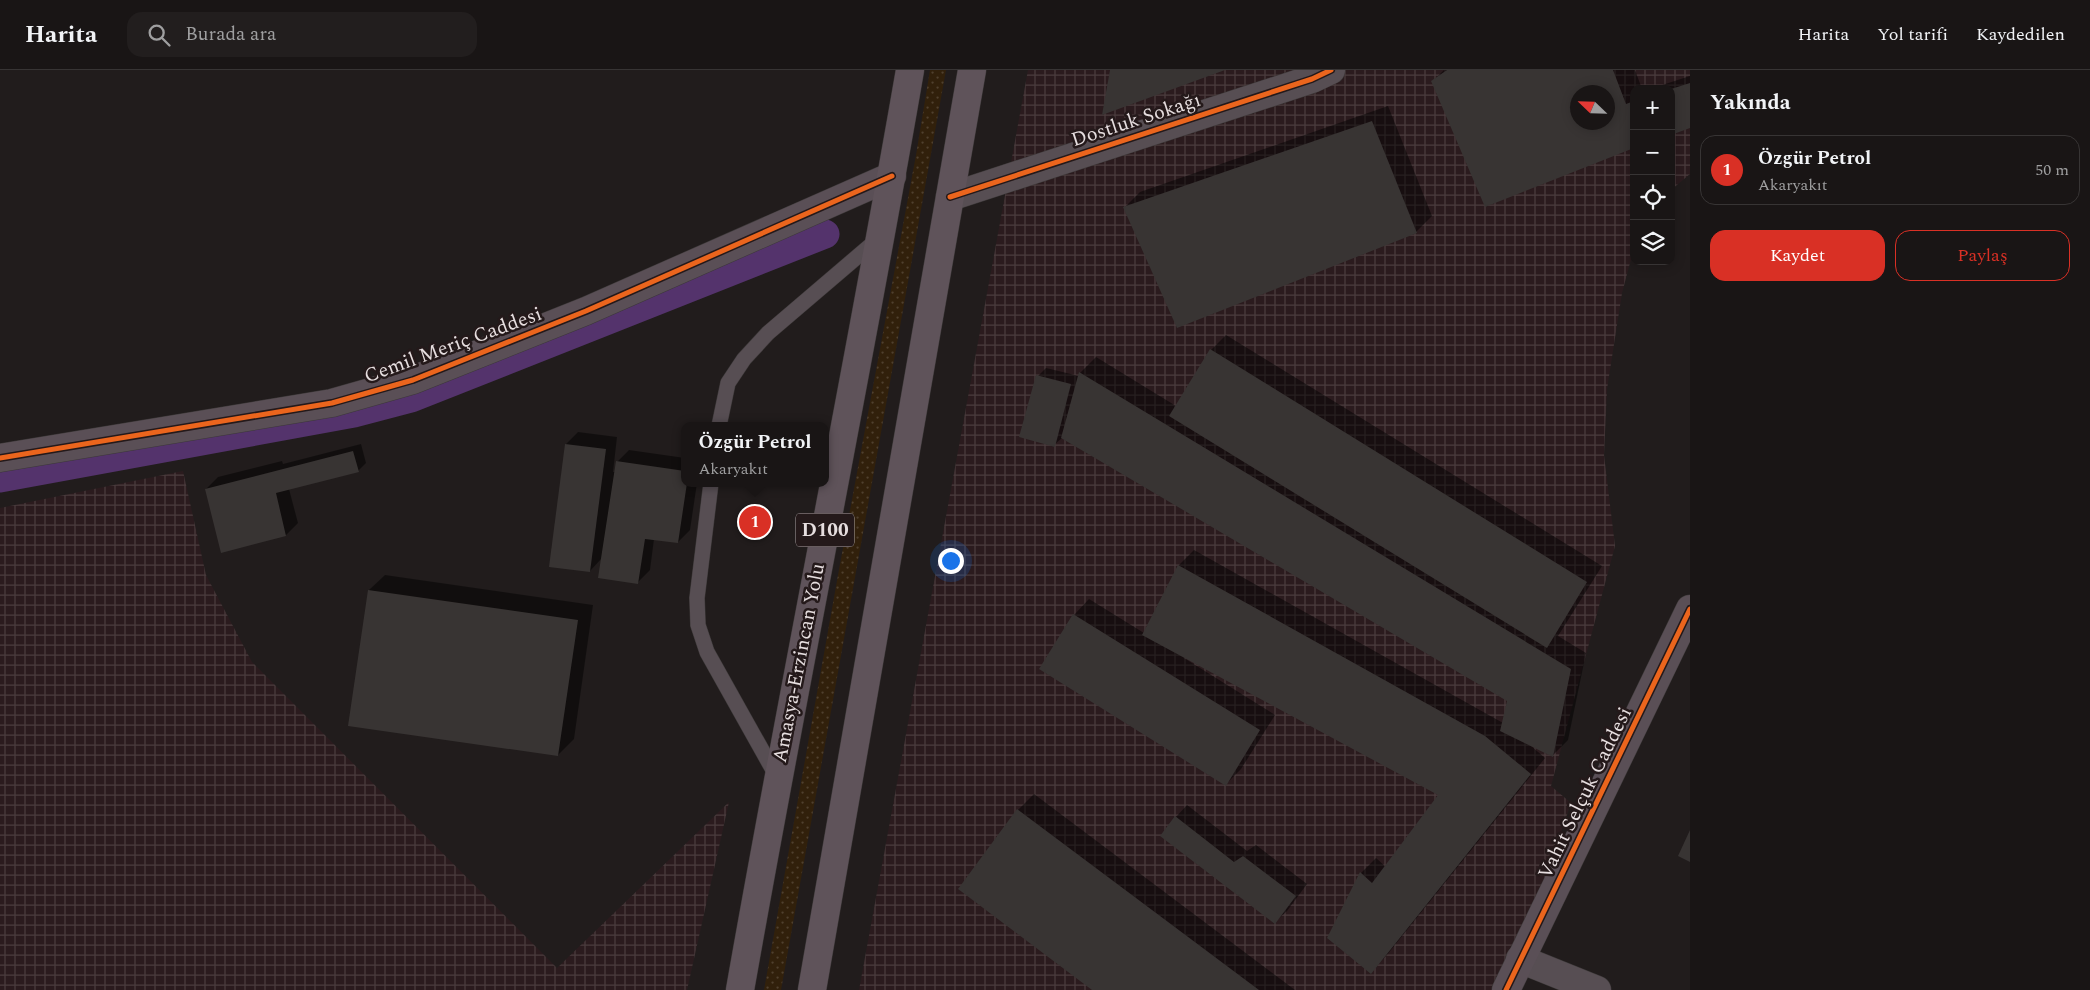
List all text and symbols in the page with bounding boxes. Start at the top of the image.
search box [127,12,477,57]
text: Harita [25,17,97,53]
text: Burada ara [185,20,276,49]
icon: search [145,21,173,49]
text: Harita [1798,21,1849,48]
text: Yol tarifi [1877,21,1948,48]
text: Kaydedilen [1976,21,2065,48]
street label: Dostluk Sokağı [1067,85,1205,155]
north arrow [1570,85,1615,130]
map controls [1630,85,1675,265]
button: + [1630,85,1675,130]
text: Yakında [1710,87,1791,119]
button: − [1630,130,1675,175]
text: Özgür Petrol [1758,144,1871,173]
text: 1 [1723,158,1731,182]
text: 50 m [2035,158,2069,182]
text: Akaryakıt [1758,173,1827,197]
button: locate [1630,175,1675,220]
button: layers [1630,220,1675,265]
button: Kaydet [1710,230,1885,281]
button: Paylaş [1895,230,2070,281]
street label: Cemil Meriç Caddesi [360,299,546,391]
popup [681,422,829,487]
text: Özgür Petrol [698,428,812,457]
text: Akaryakıt [698,457,768,481]
pin: 1 [739,503,771,541]
road number: D100 [796,514,854,546]
your location [938,548,964,574]
street label: Amasya-Erzincan Yolu [765,561,833,765]
street label: Vahit Selçuk Caddesi [1530,702,1640,884]

